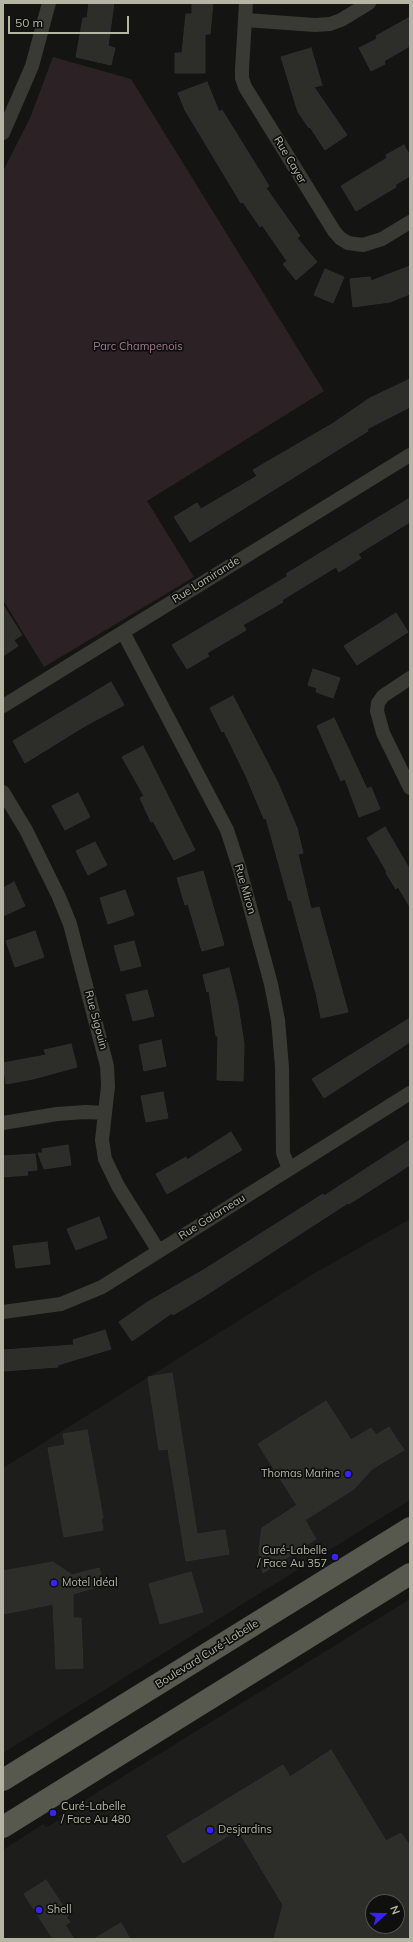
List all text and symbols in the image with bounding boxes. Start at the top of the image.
scale bar [10,8,131,34]
text: 50 m [15,15,43,30]
street label: Rue Cayer [271,134,309,186]
park label: Parc Champenois [93,340,183,354]
street label: Rue Lamirande [170,554,242,606]
street label: Rue Miron [232,862,258,916]
street label: Rue Sigouin [82,989,110,1051]
street label: Rue Galarneau [176,1191,248,1243]
place label: Thomas Marine [261,1467,340,1481]
marker: Thomas Marine [343,1469,353,1479]
place label: Curé-Labelle / Face Au 357 [257,1544,327,1570]
marker: Curé-Labelle / Face Au 357 [330,1552,340,1562]
place label: Motel Idéal [62,1576,118,1590]
marker: Motel Idéal [49,1578,59,1588]
street label: Boulevard Curé-Labelle [153,1617,261,1691]
place label: Curé-Labelle / Face Au 480 [61,1800,131,1826]
marker: Curé-Labelle / Face Au 480 [48,1808,58,1818]
place label: Desjardins [218,1823,272,1837]
marker: Desjardins [205,1825,215,1835]
north arrow [365,1894,405,1934]
place label: Shell [47,1903,72,1917]
text: N [387,1904,403,1916]
marker: Shell [34,1905,44,1915]

